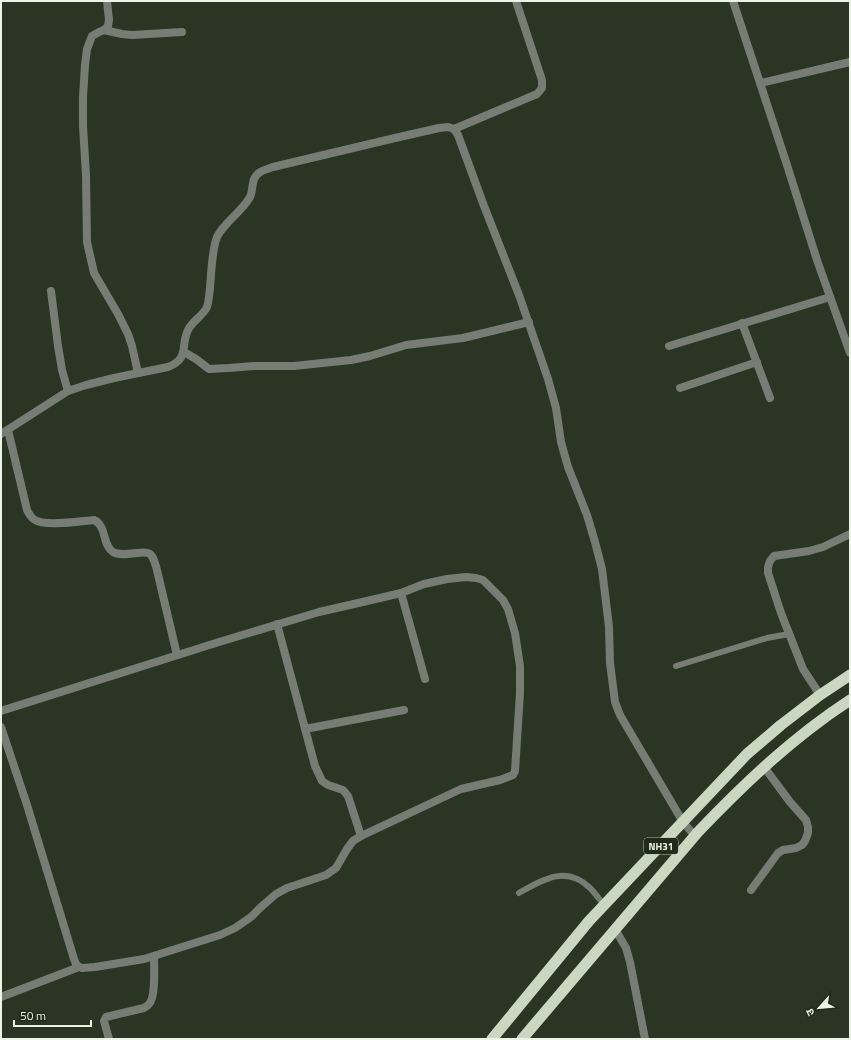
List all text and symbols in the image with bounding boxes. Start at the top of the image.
road number: NH31 [644,838,678,854]
north arrow [799,988,839,1028]
scale bar [14,1002,91,1028]
text: 50 m [20,1006,46,1025]
text: उ [801,1006,819,1019]

